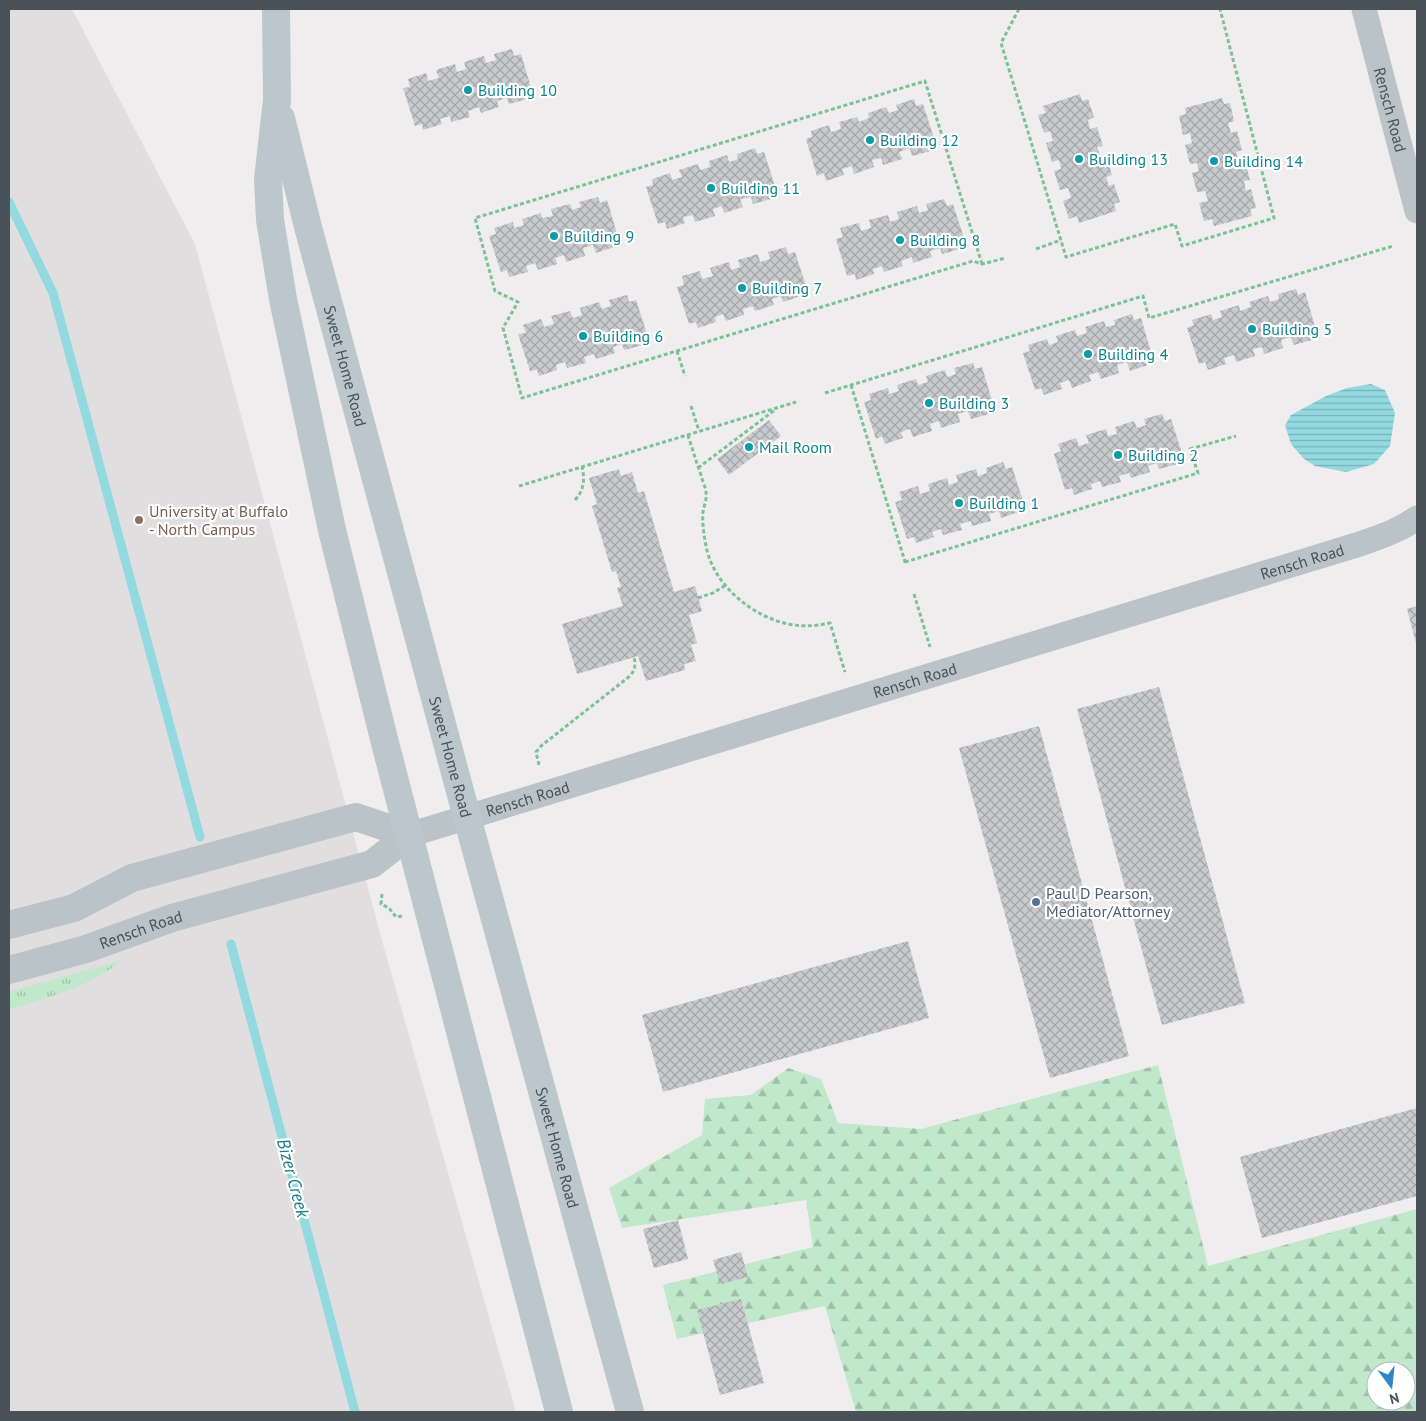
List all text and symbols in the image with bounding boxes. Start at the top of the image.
street label: Rensch Road [1370,65,1411,154]
place label: Building 10 [478,80,557,100]
marker: Building 10 [462,84,474,96]
place label: Building 12 [880,130,959,150]
marker: Building 12 [864,134,876,146]
place label: Building 13 [1089,149,1168,169]
place label: Building 14 [1224,151,1303,171]
marker: Building 13 [1073,153,1085,165]
marker: Building 14 [1208,155,1220,167]
place label: Building 11 [721,178,800,198]
marker: Building 11 [705,182,717,194]
place label: Building 9 [564,226,634,246]
marker: Building 9 [548,230,560,242]
place label: Building 8 [910,230,980,250]
marker: Building 8 [894,234,906,246]
place label: Building 7 [752,278,822,298]
marker: Building 7 [736,282,748,294]
street label: Sweet Home Road [320,303,371,428]
place label: Building 5 [1262,319,1332,339]
marker: Building 5 [1246,323,1258,335]
place label: Building 6 [593,326,663,346]
marker: Building 6 [577,330,589,342]
place label: Building 4 [1098,344,1168,364]
marker: Building 4 [1082,348,1094,360]
place label: Building 3 [939,393,1009,413]
marker: Building 3 [923,397,935,409]
place label: Mail Room [759,437,832,457]
marker: Mail Room [743,441,755,453]
place label: Building 2 [1128,445,1198,465]
marker: Building 2 [1112,449,1124,461]
place label: Building 1 [969,493,1039,513]
marker: Building 1 [953,497,965,509]
place label: University at Buffalo - North Campus [149,501,288,539]
marker: University at Buffalo - North Campus [133,514,145,526]
street label: Rensch Road [1258,539,1346,584]
street label: Rensch Road [871,658,959,702]
street label: Sweet Home Road [425,694,477,820]
street label: Rensch Road [483,776,572,821]
place label: Paul D Pearson, Mediator/Attorney [1046,883,1171,921]
marker: Paul D Pearson, Mediator/Attorney [1030,896,1042,908]
street label: Rensch Road [97,906,184,953]
street label: Sweet Home Road [531,1085,584,1210]
water label: Bizer Creek [272,1136,315,1221]
north arrow [1366,1361,1416,1411]
text: N [1388,1389,1401,1408]

